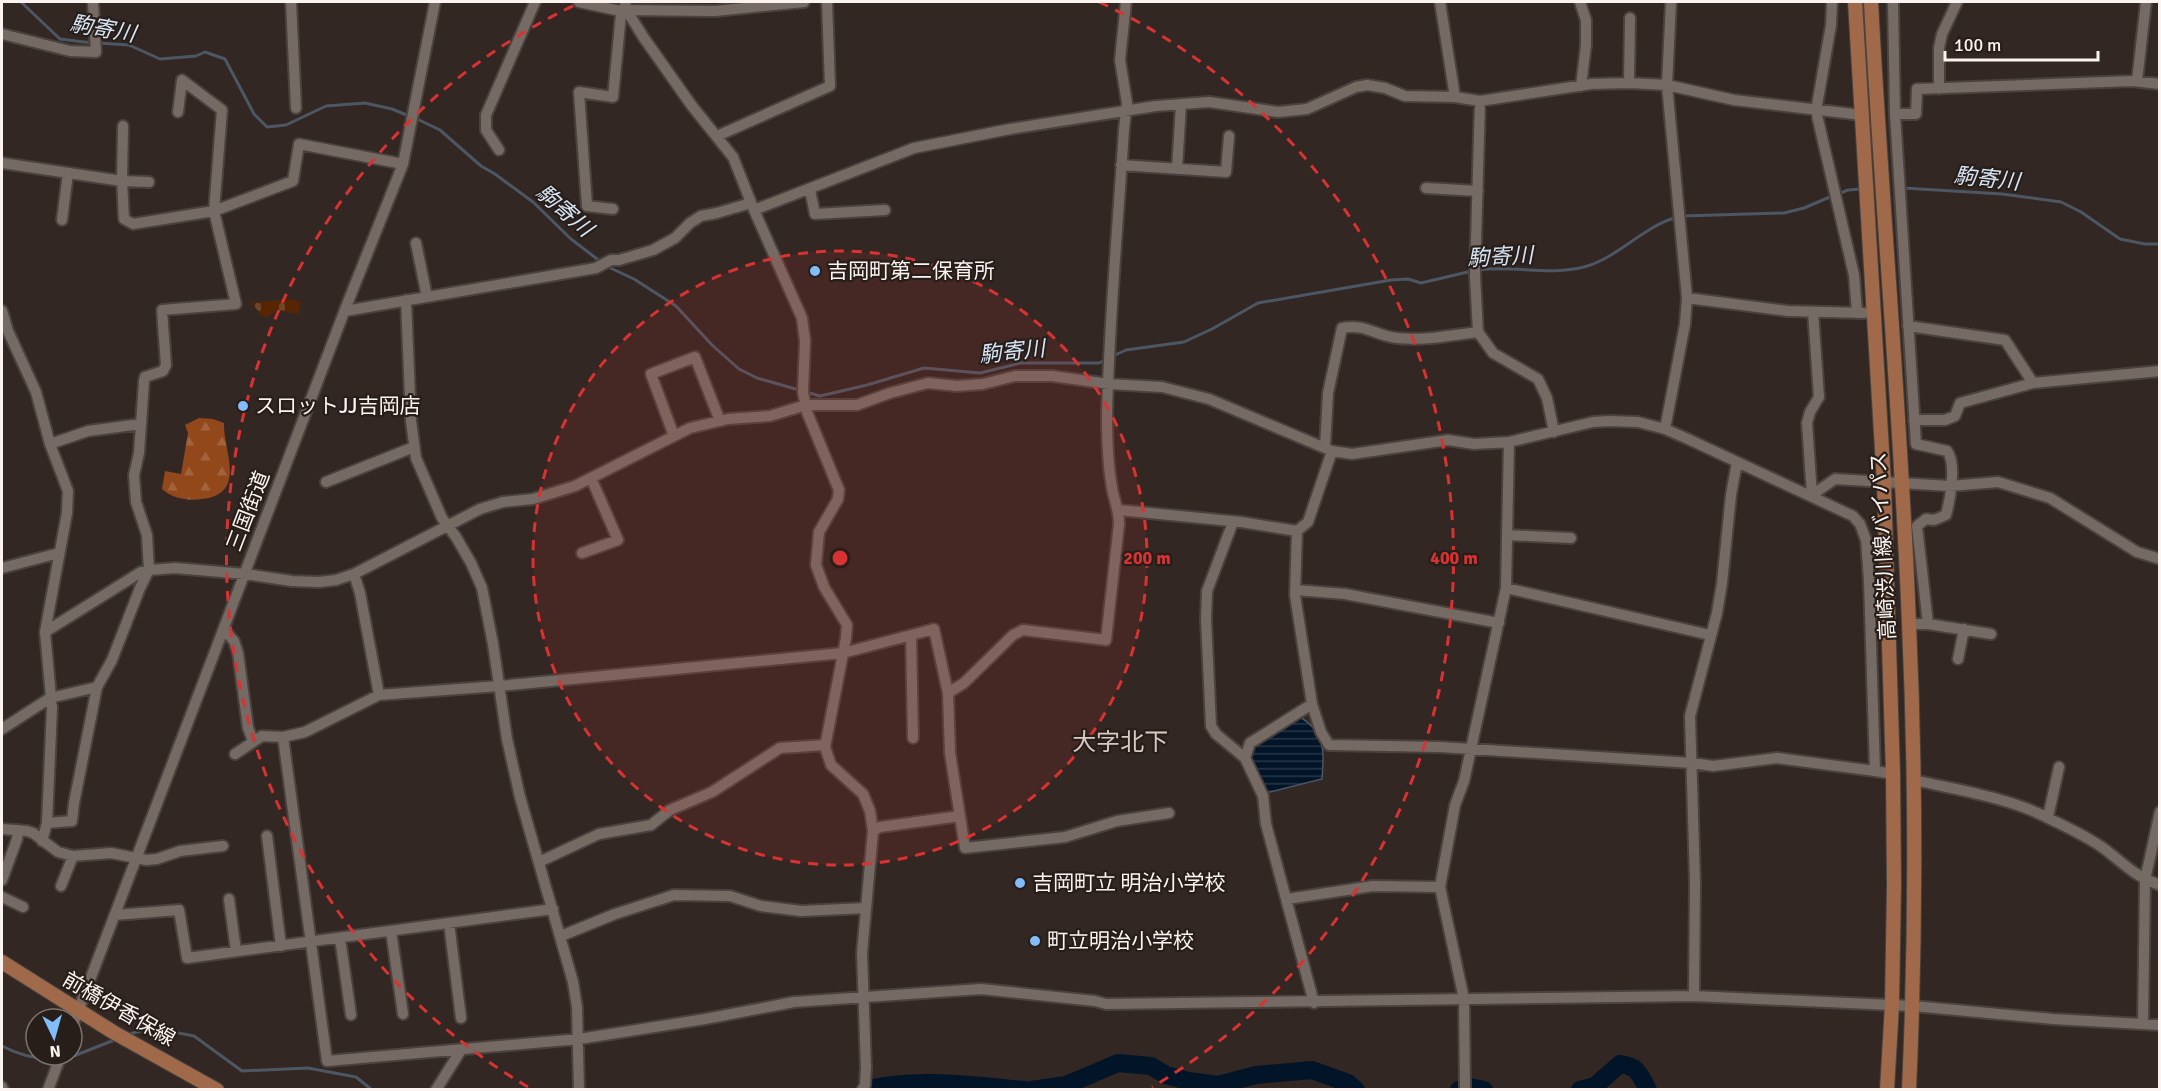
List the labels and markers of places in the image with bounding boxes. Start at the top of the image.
place label: 吉岡町第二保育所 [827,258,995,284]
marker: 吉岡町第二保育所 [808,264,822,278]
place label: スロットJJ吉岡店 [255,393,420,419]
marker: スロットJJ吉岡店 [236,399,250,413]
centre of rings [830,548,850,568]
place label: 吉岡町立 明治小学校 [1032,870,1226,896]
marker: 吉岡町立 明治小学校 [1013,876,1027,890]
place label: 町立明治小学校 [1047,928,1194,954]
marker: 町立明治小学校 [1028,934,1042,948]

